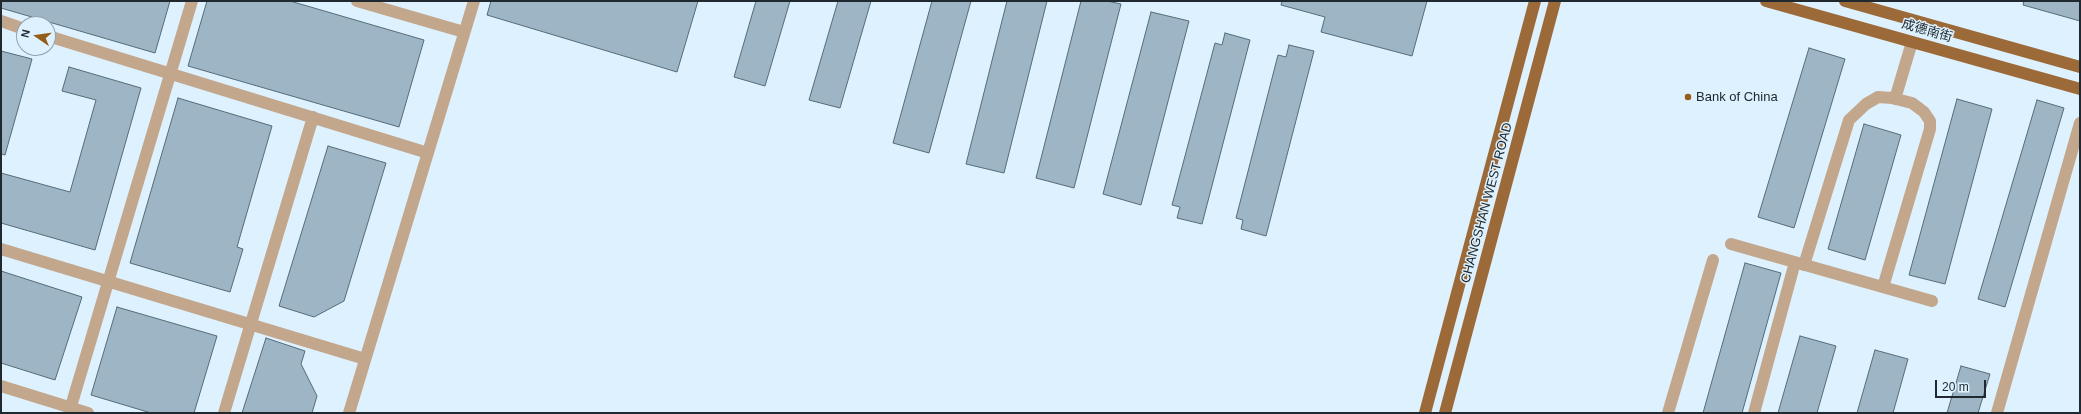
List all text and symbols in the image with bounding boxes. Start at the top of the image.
north arrow [16,16,56,56]
street label: 成德南街 [1900,16,1954,46]
text: N [19,28,32,39]
place label: Bank of China [1696,89,1778,105]
marker: Bank of China [1683,92,1693,102]
street label: CHANGSHAN WEST ROAD [1458,121,1516,285]
scale bar [1937,372,1988,398]
text: 20 m [1942,380,1969,394]

